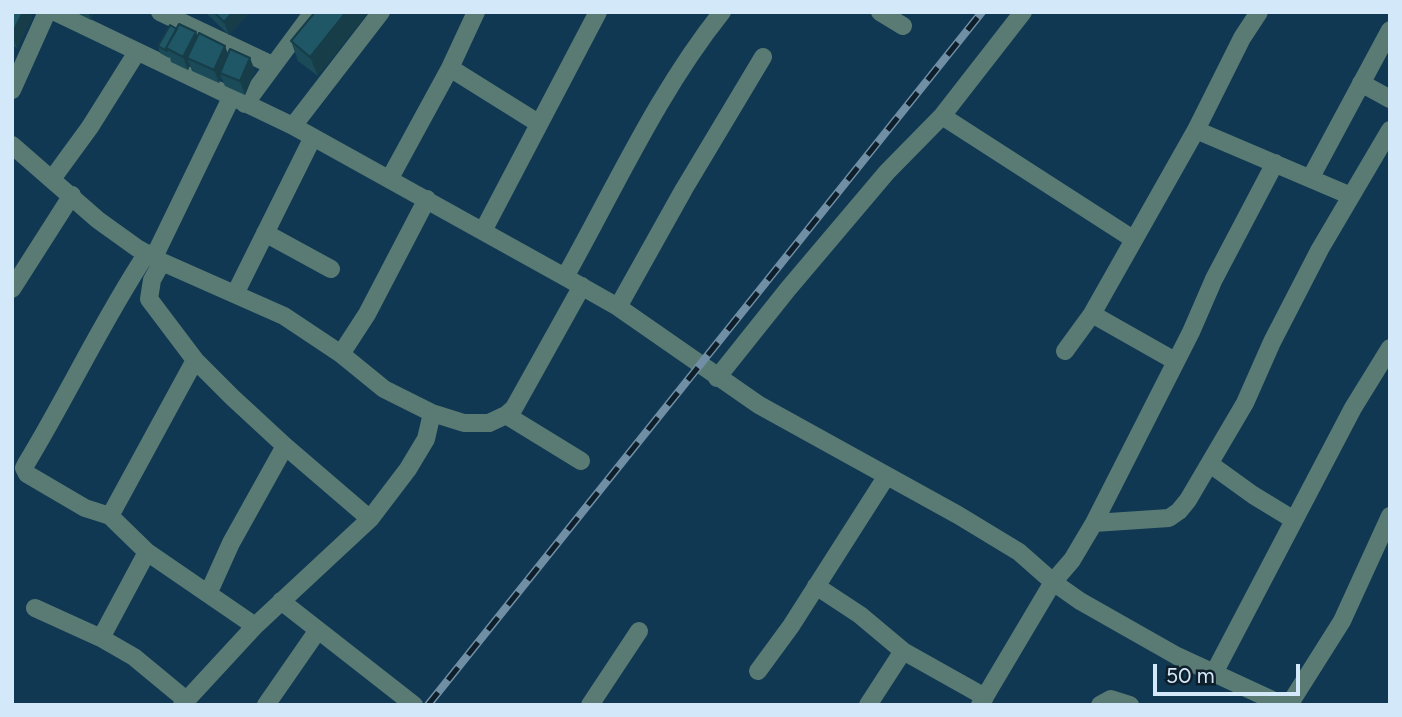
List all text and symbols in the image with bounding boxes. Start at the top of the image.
scale bar [1157,650,1304,694]
text: 50 m [1166,663,1215,688]

